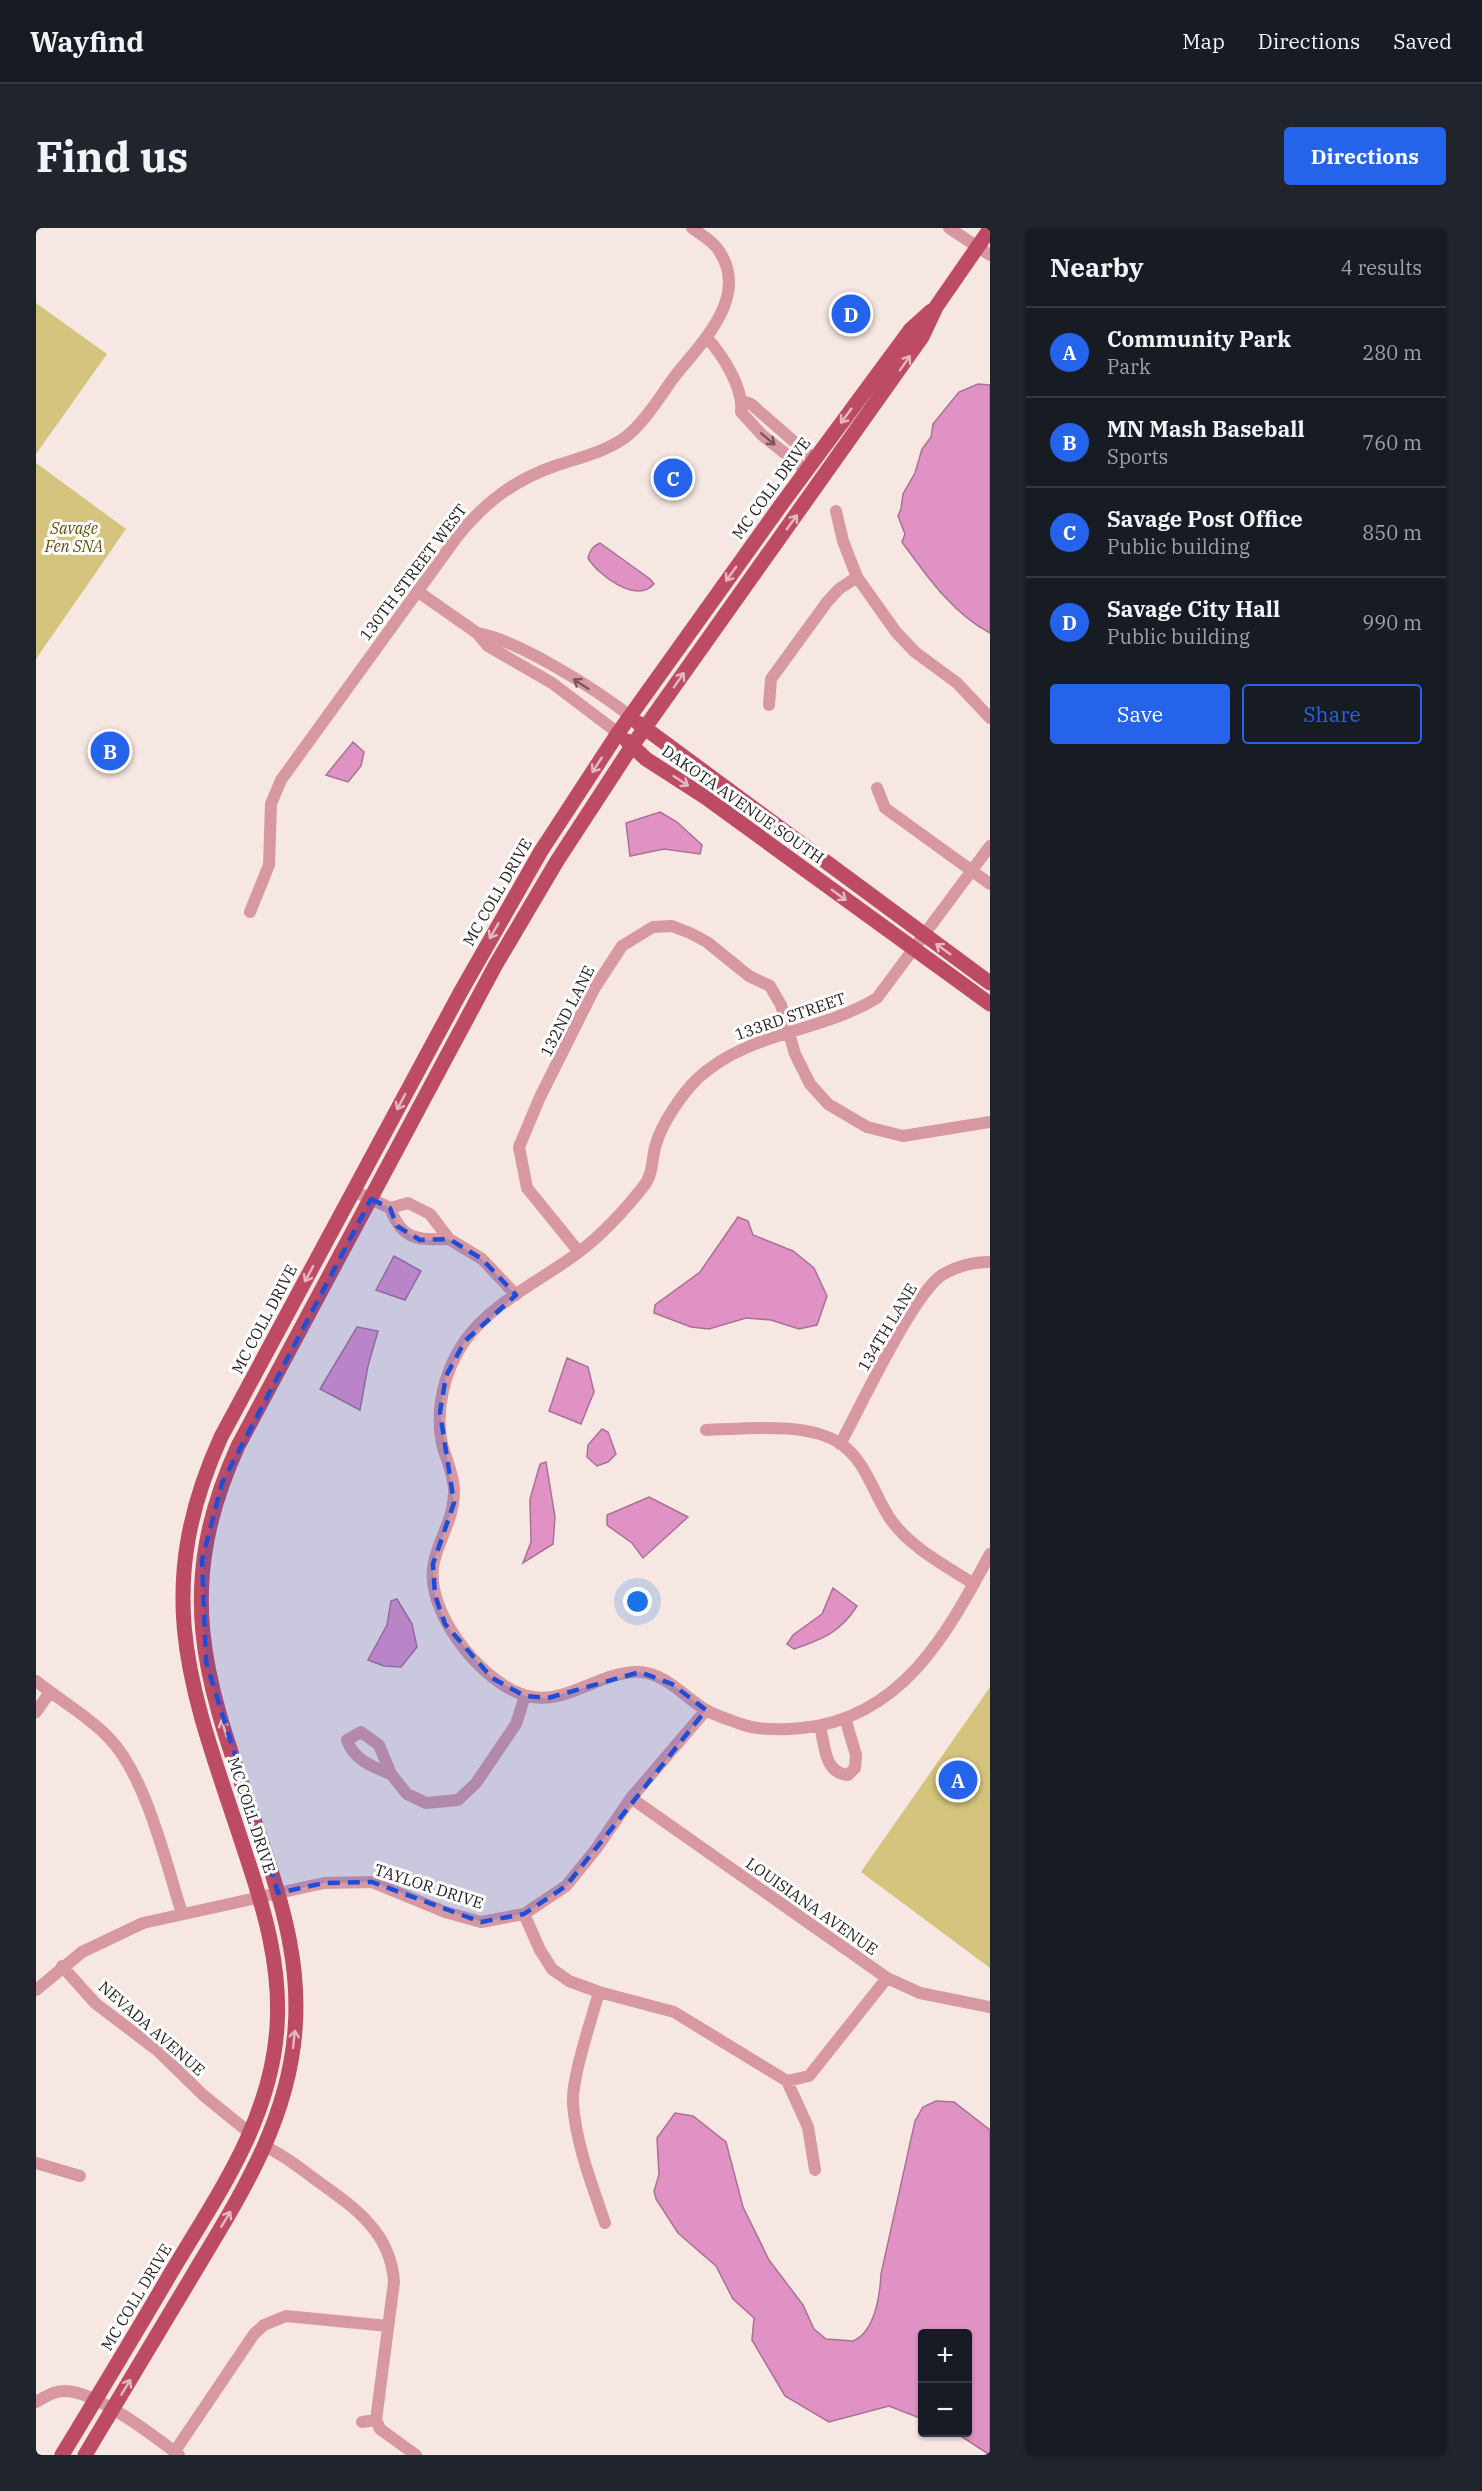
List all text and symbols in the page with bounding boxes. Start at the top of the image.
text: Wayfind [30,23,144,60]
text: Map [1182,27,1225,55]
text: Directions [1258,27,1360,55]
text: Saved [1393,27,1452,55]
button: Directions [1284,127,1446,185]
text: Find us [36,129,188,184]
text: Nearby [1050,250,1144,284]
text: 4 results [1341,254,1422,281]
pin: D [832,292,870,337]
text: Community Park [1107,324,1291,353]
text: A [1063,339,1076,366]
text: 280 m [1362,339,1422,366]
text: Park [1107,353,1151,380]
one-way arrow [899,355,911,371]
one-way arrow [840,408,852,424]
text: MN Mash Baseball [1107,414,1305,443]
text: B [1062,429,1077,456]
text: 760 m [1362,429,1422,456]
street label: MC COLL DRIVE [727,433,815,543]
one-way arrow [759,433,775,446]
text: Sports [1107,443,1168,470]
pin: C [654,456,692,500]
street label: 130TH STREET WEST [355,500,471,644]
text: Savage Post Office [1107,504,1303,533]
one-way arrow [786,514,798,530]
park label: Savage Fen SNA [44,518,103,556]
text: C [1063,519,1076,546]
text: 850 m [1362,519,1422,546]
text: Public building [1107,533,1250,560]
one-way arrow [725,566,737,582]
text: Savage City Hall [1107,594,1280,623]
text: D [1062,609,1077,636]
text: 990 m [1362,609,1422,636]
text: Public building [1107,623,1250,650]
one-way arrow [673,673,685,689]
one-way arrow [573,678,590,690]
button: Save [1050,684,1230,744]
button: Share [1242,684,1422,744]
pin: B [90,728,130,774]
street label: DAKOTA AVENUE SOUTH [658,740,828,868]
one-way arrow [591,756,603,773]
one-way arrow [672,775,689,788]
street label: MC COLL DRIVE [458,835,536,949]
one-way arrow [831,888,847,901]
one-way arrow [488,922,500,939]
one-way arrow [935,943,951,955]
street label: 132ND LANE [535,962,599,1060]
street label: 133RD STREET [732,988,848,1044]
one-way arrow [395,1093,407,1110]
street label: MC COLL DRIVE [227,1261,301,1377]
one-way arrow [303,1265,315,1282]
street label: 134TH LANE [853,1279,921,1375]
your location [623,1587,652,1616]
one-way arrow [218,1719,229,1738]
street label: MC COLL DRIVE [224,1754,280,1876]
pin: A [938,1758,978,1802]
street label: LOUISIANA AVENUE [742,1853,882,1959]
street label: TAYLOR DRIVE [372,1859,486,1913]
street label: NEVADA AVENUE [95,1976,209,2080]
one-way arrow [289,2029,300,2049]
one-way arrow [220,2211,232,2228]
street label: MC COLL DRIVE [96,2240,176,2354]
map controls [918,2329,972,2437]
button: + [918,2329,972,2383]
one-way arrow [120,2379,132,2396]
button: − [918,2383,972,2437]

